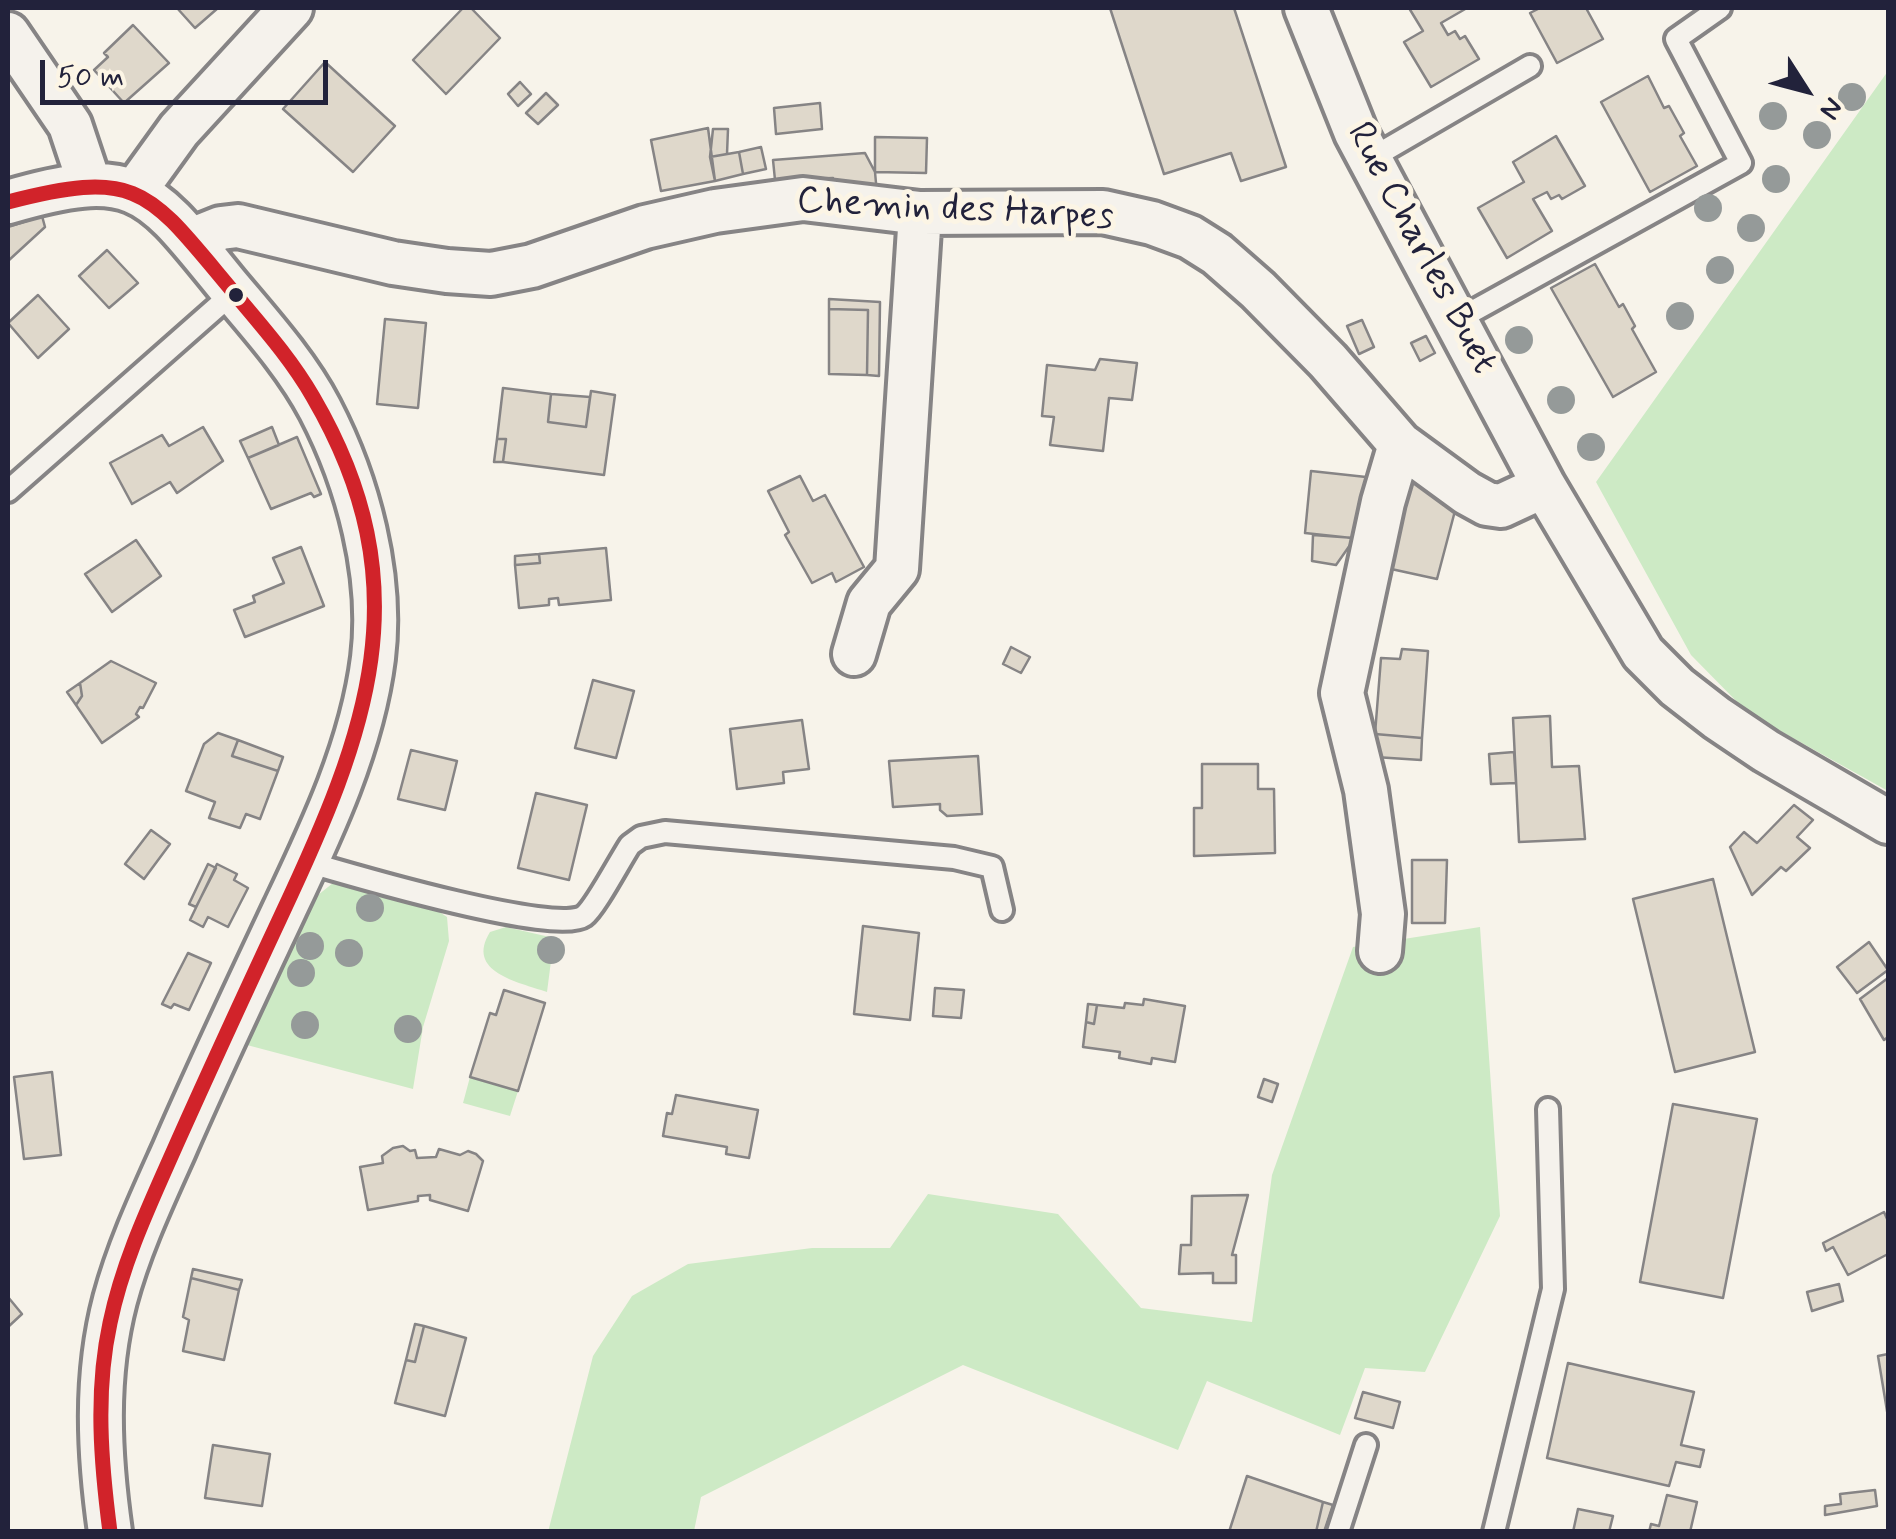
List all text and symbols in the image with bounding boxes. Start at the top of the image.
scale bar [45,40,332,102]
north arrow [1756,40,1856,140]
text: 50 m [57,58,124,97]
text: N [1810,90,1851,126]
street label: Rue Charles Buet [1335,115,1505,383]
street label: Chemin des Harpes [795,180,1115,242]
unlabelled marker [226,285,246,305]

